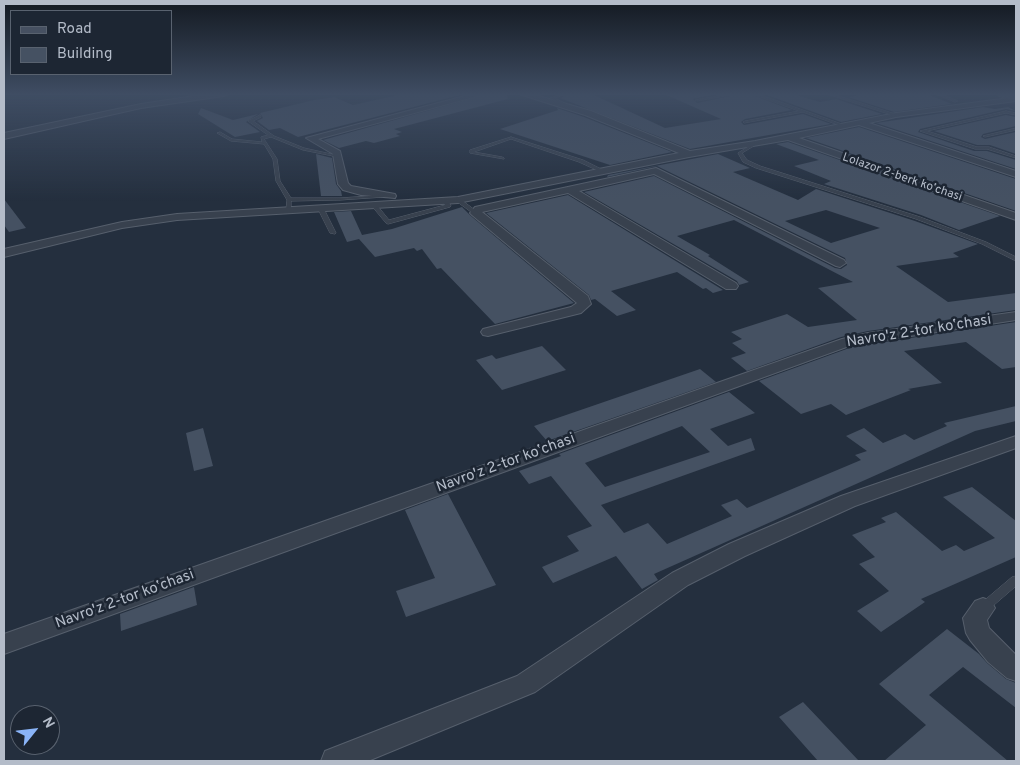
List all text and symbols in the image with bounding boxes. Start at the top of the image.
legend [10,10,172,75]
text: Road [57,20,92,39]
text: Building [57,45,112,64]
street label: Lolazor 2-berk koʼchasi [840,151,964,205]
street label: Navro'z 2-tor koʼchasi [845,312,993,352]
street label: Navro'z 2-tor koʼchasi [434,431,578,497]
street label: Navro'z 2-tor koʼchasi [53,567,197,633]
north arrow [10,705,60,755]
text: N [38,714,58,731]

